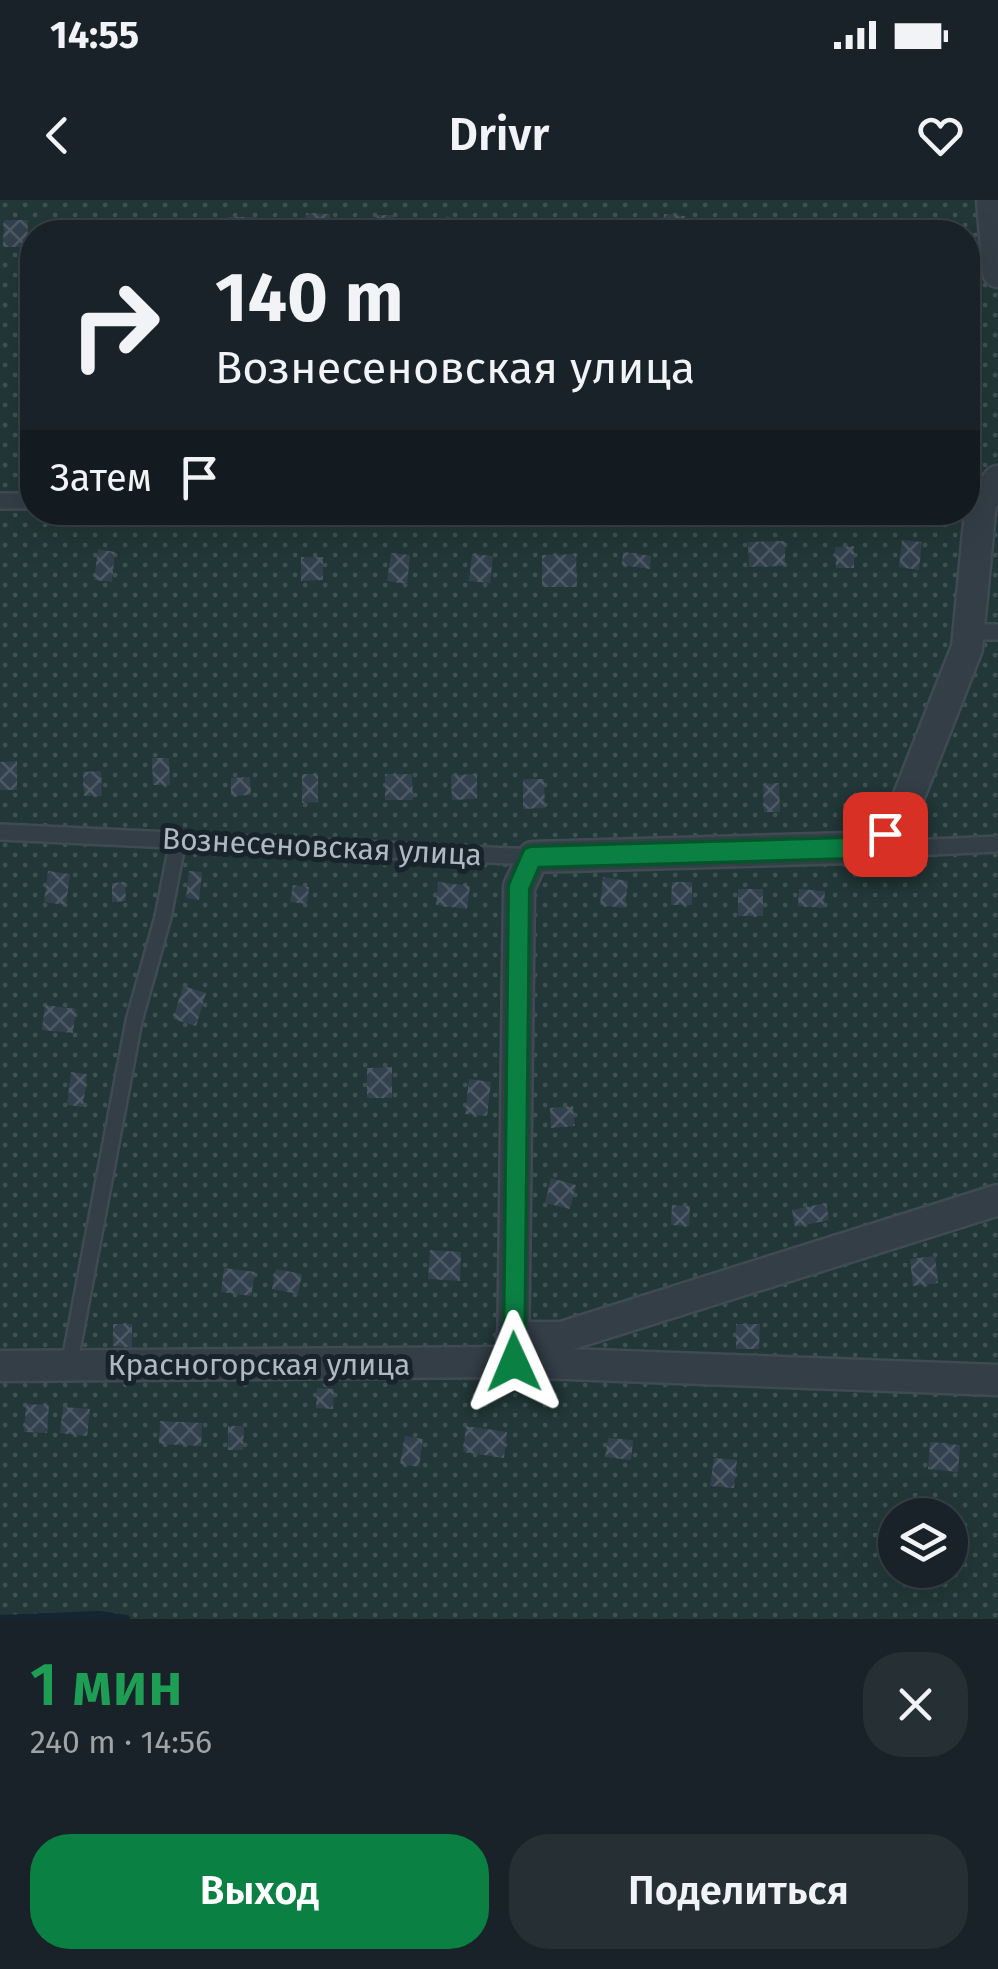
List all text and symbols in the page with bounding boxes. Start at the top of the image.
text: 14:55 [50,12,139,58]
icon: back [30,108,85,163]
text: Drivr [449,108,549,162]
icon: heart [913,108,968,163]
text: 140 m [215,256,404,340]
icon: right [50,260,180,390]
text: Вознесеновская улица [215,341,695,395]
icon: arrive [172,450,227,505]
text: Затем [50,455,152,501]
pin [843,792,928,877]
icon: arrive [858,807,913,862]
street label: Вознесеновская улица [161,821,483,873]
position arrow [462,1310,566,1414]
street label: Красногорская улица [108,1347,410,1383]
map controls [878,1498,968,1588]
button: layers [878,1498,968,1588]
text: 1 мин [30,1649,183,1721]
button: close [863,1652,968,1757]
text: 240 m · 14:56 [30,1723,212,1761]
button: Выход [30,1834,489,1949]
button: Поделиться [509,1834,968,1949]

